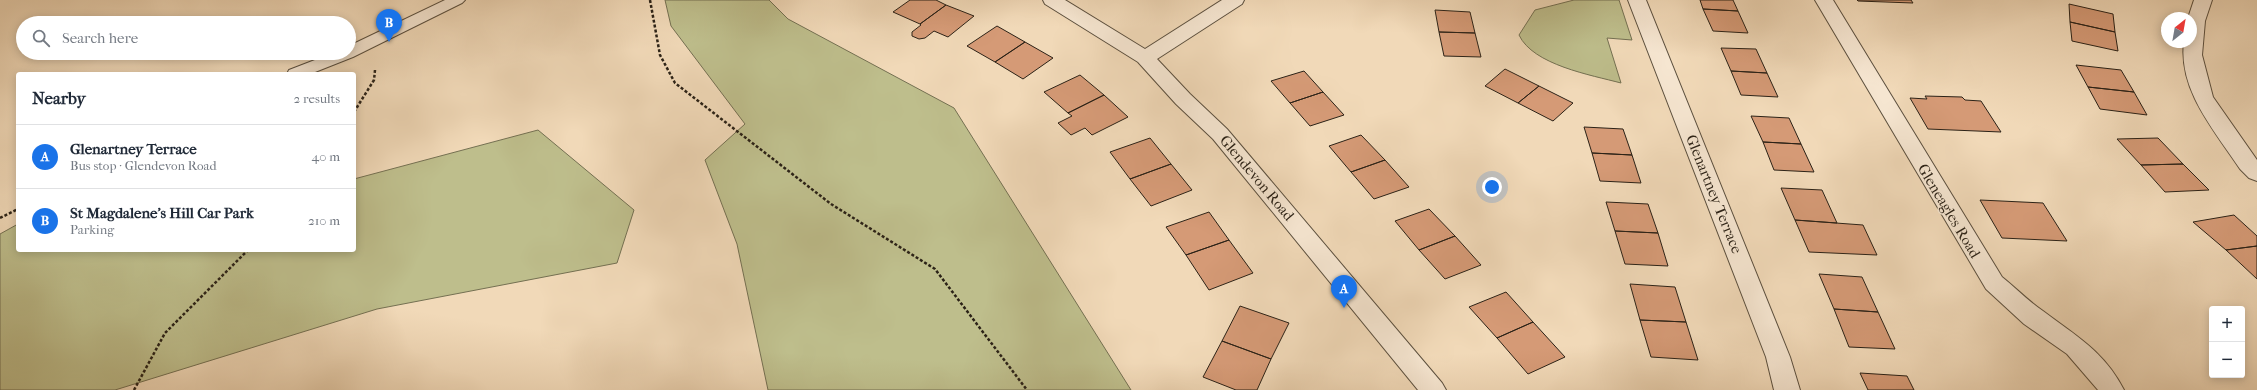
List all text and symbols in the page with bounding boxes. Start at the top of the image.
pin: B [376,9,402,42]
north arrow [2161,12,2197,48]
search box [16,16,356,60]
icon: search [30,27,52,49]
text: Search here [62,29,138,47]
text: Nearby [32,88,86,108]
text: 2 results [294,91,340,106]
street label: Glendevon Road [1216,132,1299,225]
street label: Glenartney Terrace [1682,132,1746,257]
text: Glenartney Terrace [70,140,197,158]
text: A [41,149,49,164]
text: 40 m [312,149,340,164]
text: Bus stop · Glendevon Road [70,158,217,173]
street label: Gleneagles Road [1914,161,1985,262]
your location [1482,177,1502,197]
text: St Magdalene's Hill Car Park [70,204,254,222]
text: B [41,213,49,228]
text: 210 m [308,213,340,228]
text: Parking [70,222,114,237]
pin: A [1331,275,1357,308]
map controls [2209,306,2245,378]
button: + [2209,306,2245,342]
button: − [2209,342,2245,378]

